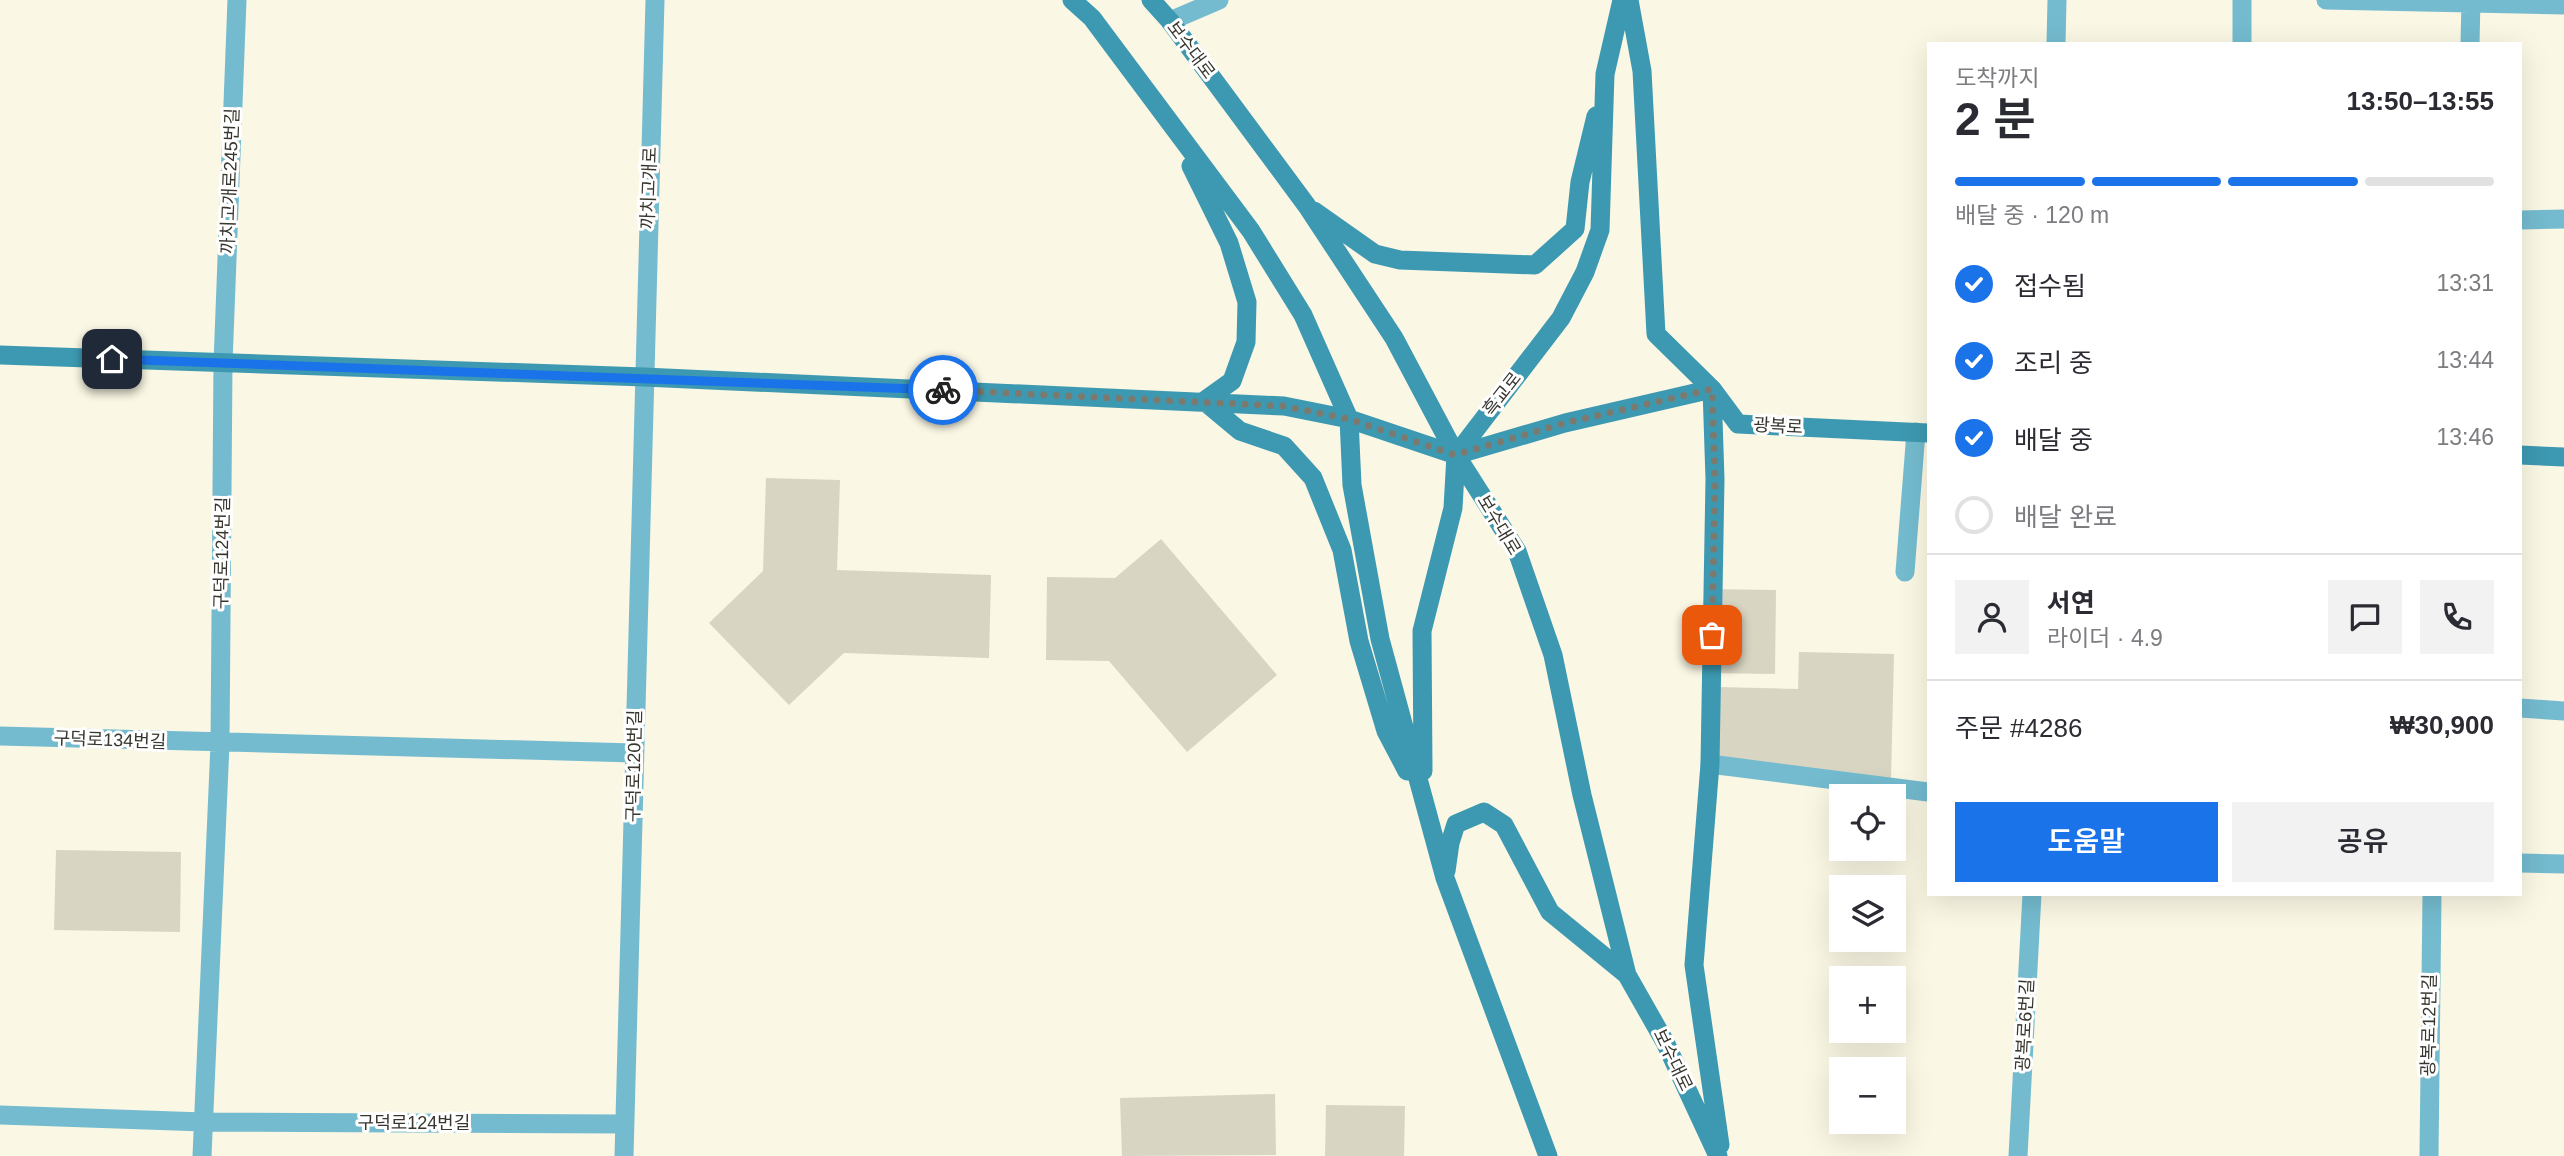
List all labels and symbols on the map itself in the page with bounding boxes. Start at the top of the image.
street label: 보수대로 [1163,18,1219,82]
street label: 까치고개로245번길 [217,108,243,254]
street label: 까치고개로 [638,146,660,230]
pin [82,329,142,389]
courier [908,355,978,425]
street label: 흑교로 [1479,368,1525,420]
street label: 광복로 [1753,415,1803,437]
street label: 보수대로 [1473,491,1525,559]
street label: 구덕로124번길 [211,496,233,610]
pin [1682,605,1742,665]
street label: 구덕로120번길 [623,709,645,823]
street label: 구덕로134번길 [53,728,167,752]
street label: 광복로12번길 [2418,973,2440,1077]
street label: 광복로6번길 [2013,978,2037,1072]
street label: 보수대로 [1649,1026,1697,1094]
street label: 구덕로124번길 [358,1113,470,1133]

